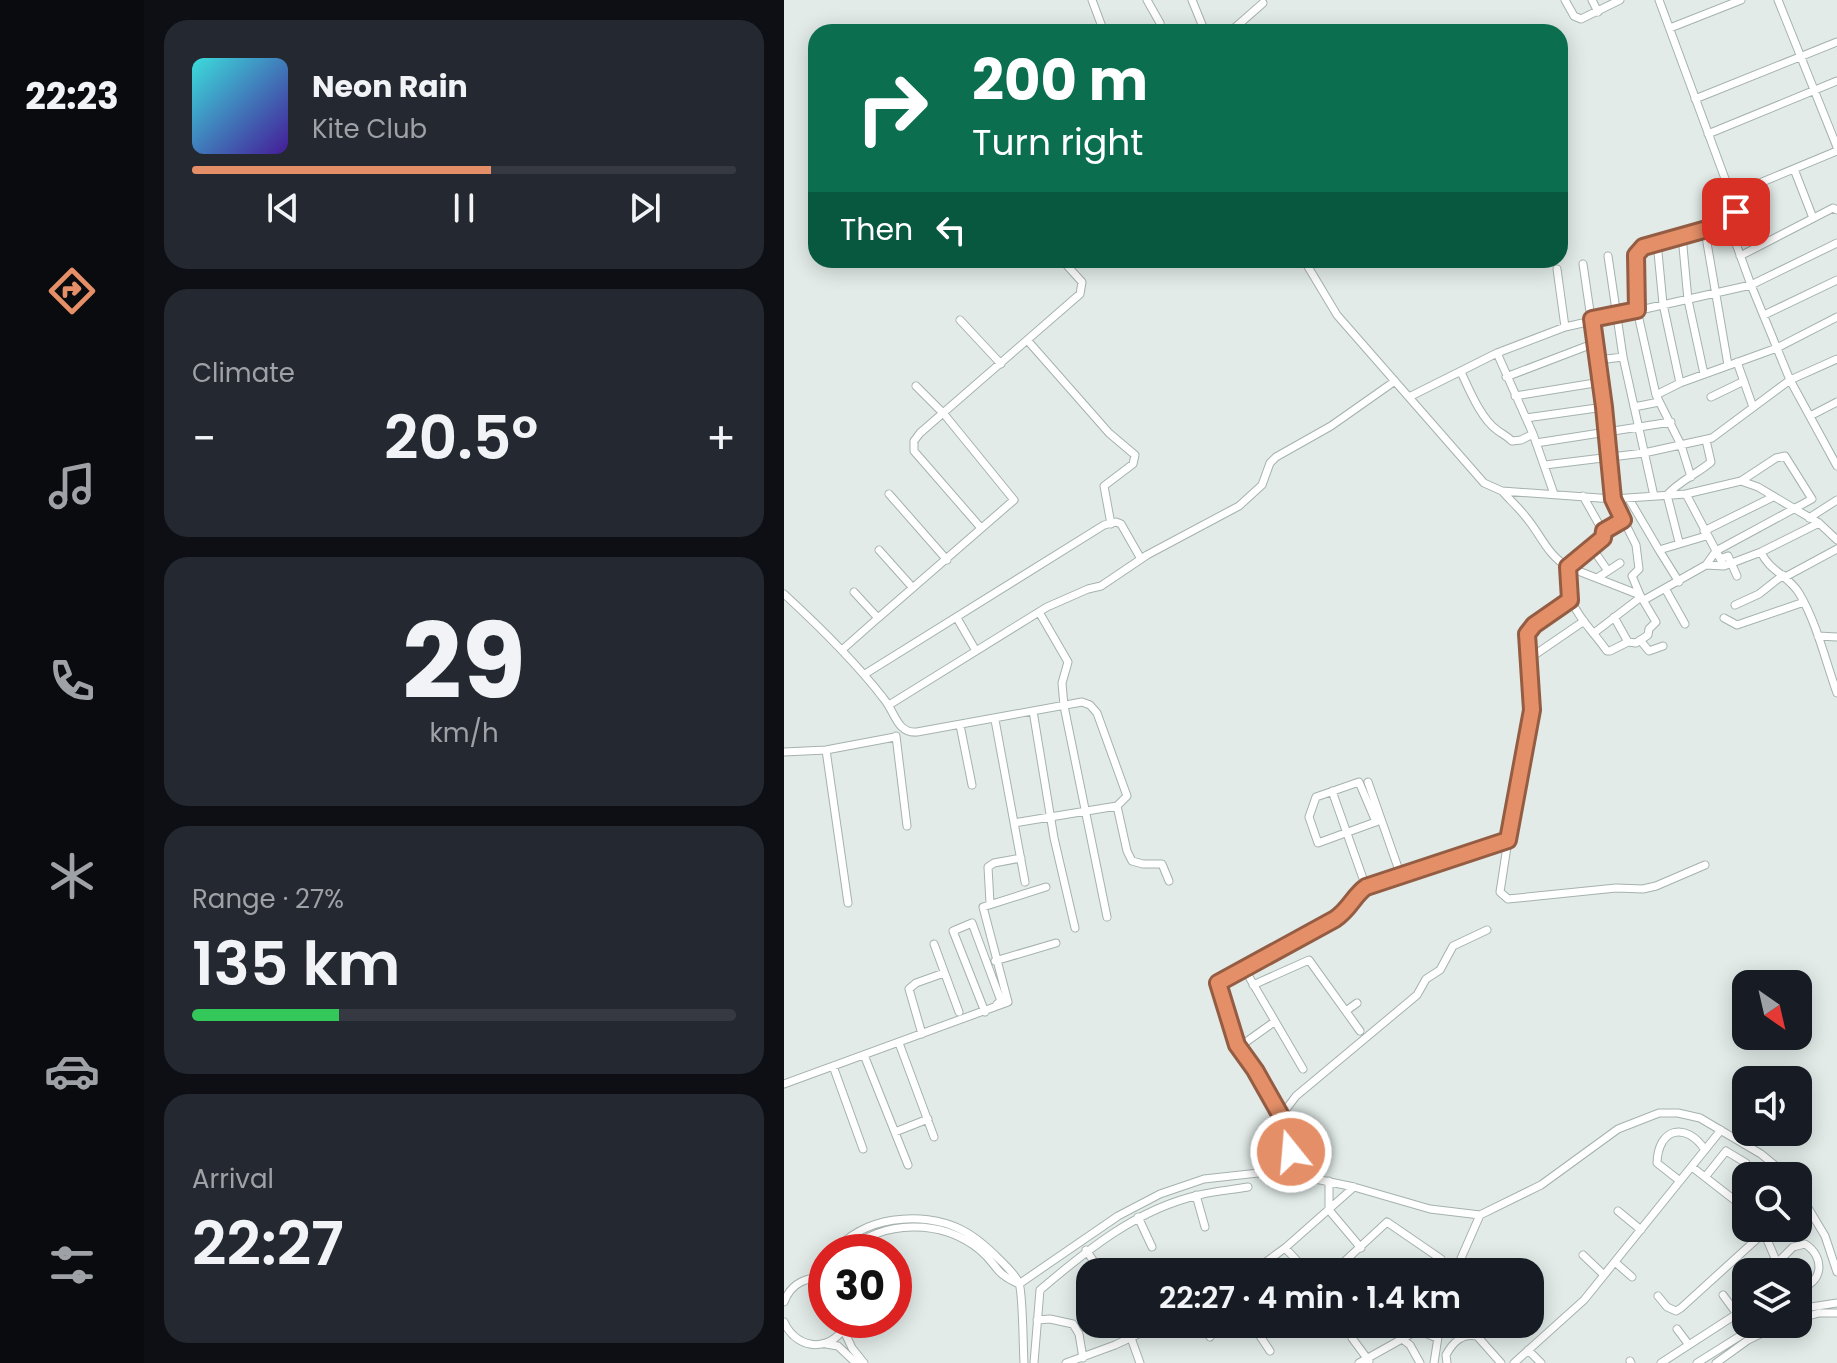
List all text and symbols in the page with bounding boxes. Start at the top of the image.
text: 200 m [972,41,1148,120]
icon: right [840,56,944,160]
text: Neon Rain [312,65,468,108]
text: 22:23 [25,71,119,122]
text: Kite Club [312,111,427,147]
text: Turn right [972,117,1143,168]
pin [1702,178,1770,246]
icon: previous [261,186,305,230]
icon: pause [442,186,486,230]
icon: next [623,186,667,230]
icon: arrive [1714,190,1758,234]
text: Then [840,208,913,251]
icon: left [929,208,973,252]
icon: directions [44,263,100,319]
text: Climate [192,355,295,391]
text: 20.5° [384,396,538,480]
text: − [192,408,216,469]
text: + [706,408,736,469]
icon: music [44,458,100,514]
text: 29 [402,589,526,734]
icon: phone [44,653,100,709]
text: km/h [429,715,499,751]
icon: climate [44,848,100,904]
text: Range · 27% [192,881,344,917]
text: 135 km [192,922,401,1006]
north arrow [1732,970,1812,1050]
map controls [1732,970,1812,1338]
icon: car [44,1043,100,1099]
button: sound [1732,1066,1812,1146]
position arrow [1249,1110,1333,1194]
text: Arrival [192,1161,274,1197]
button: search [1732,1162,1812,1242]
text: 22:27 [192,1202,344,1286]
speed limit sign: 30 [808,1234,912,1338]
icon: filters [44,1237,100,1293]
button: layers [1732,1258,1812,1338]
text: 22:27 · 4 min · 1.4 km [1159,1276,1461,1319]

